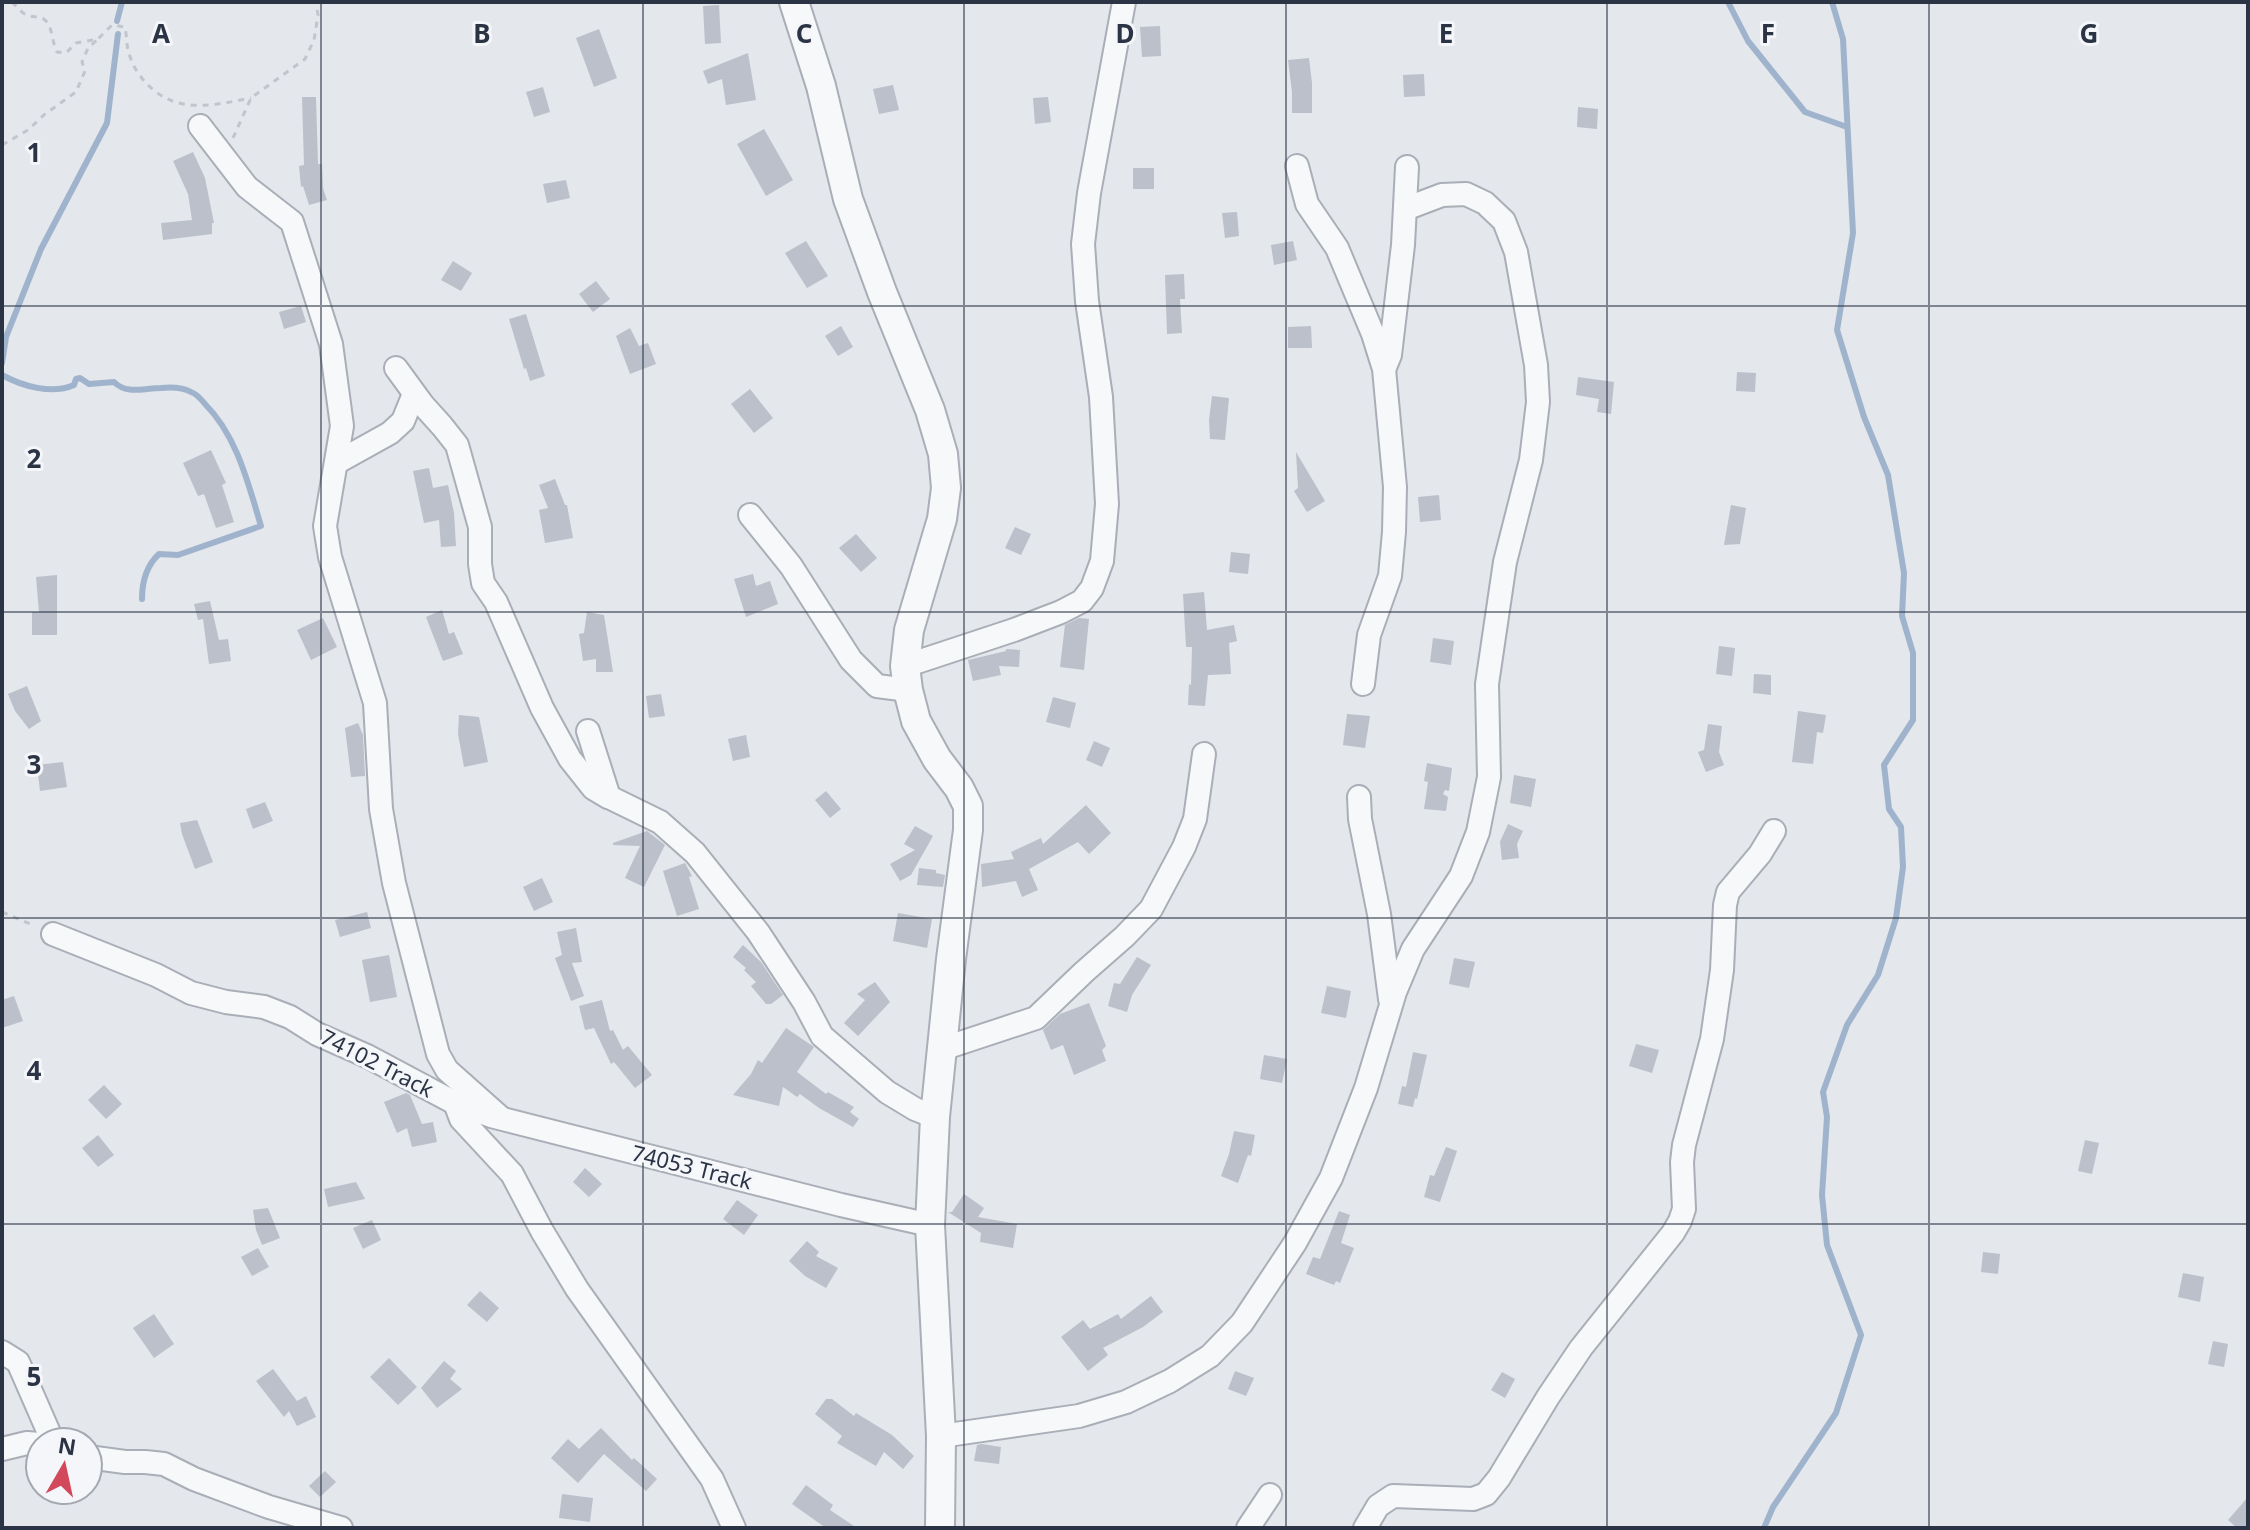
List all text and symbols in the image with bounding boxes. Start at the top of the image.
text: A [152,15,170,51]
text: B [473,15,491,51]
text: C [796,15,812,51]
text: D [1115,15,1135,51]
text: E [1439,15,1453,51]
text: F [1761,15,1775,51]
text: G [2080,15,2098,51]
text: 1 [27,134,41,170]
text: 2 [27,440,42,476]
text: 3 [27,746,41,782]
street label: 74102 Track [316,1021,439,1104]
text: 4 [27,1052,42,1088]
street label: 74053 Track [629,1137,756,1196]
text: 5 [27,1358,41,1394]
north arrow [24,1426,104,1506]
text: N [56,1429,78,1461]

